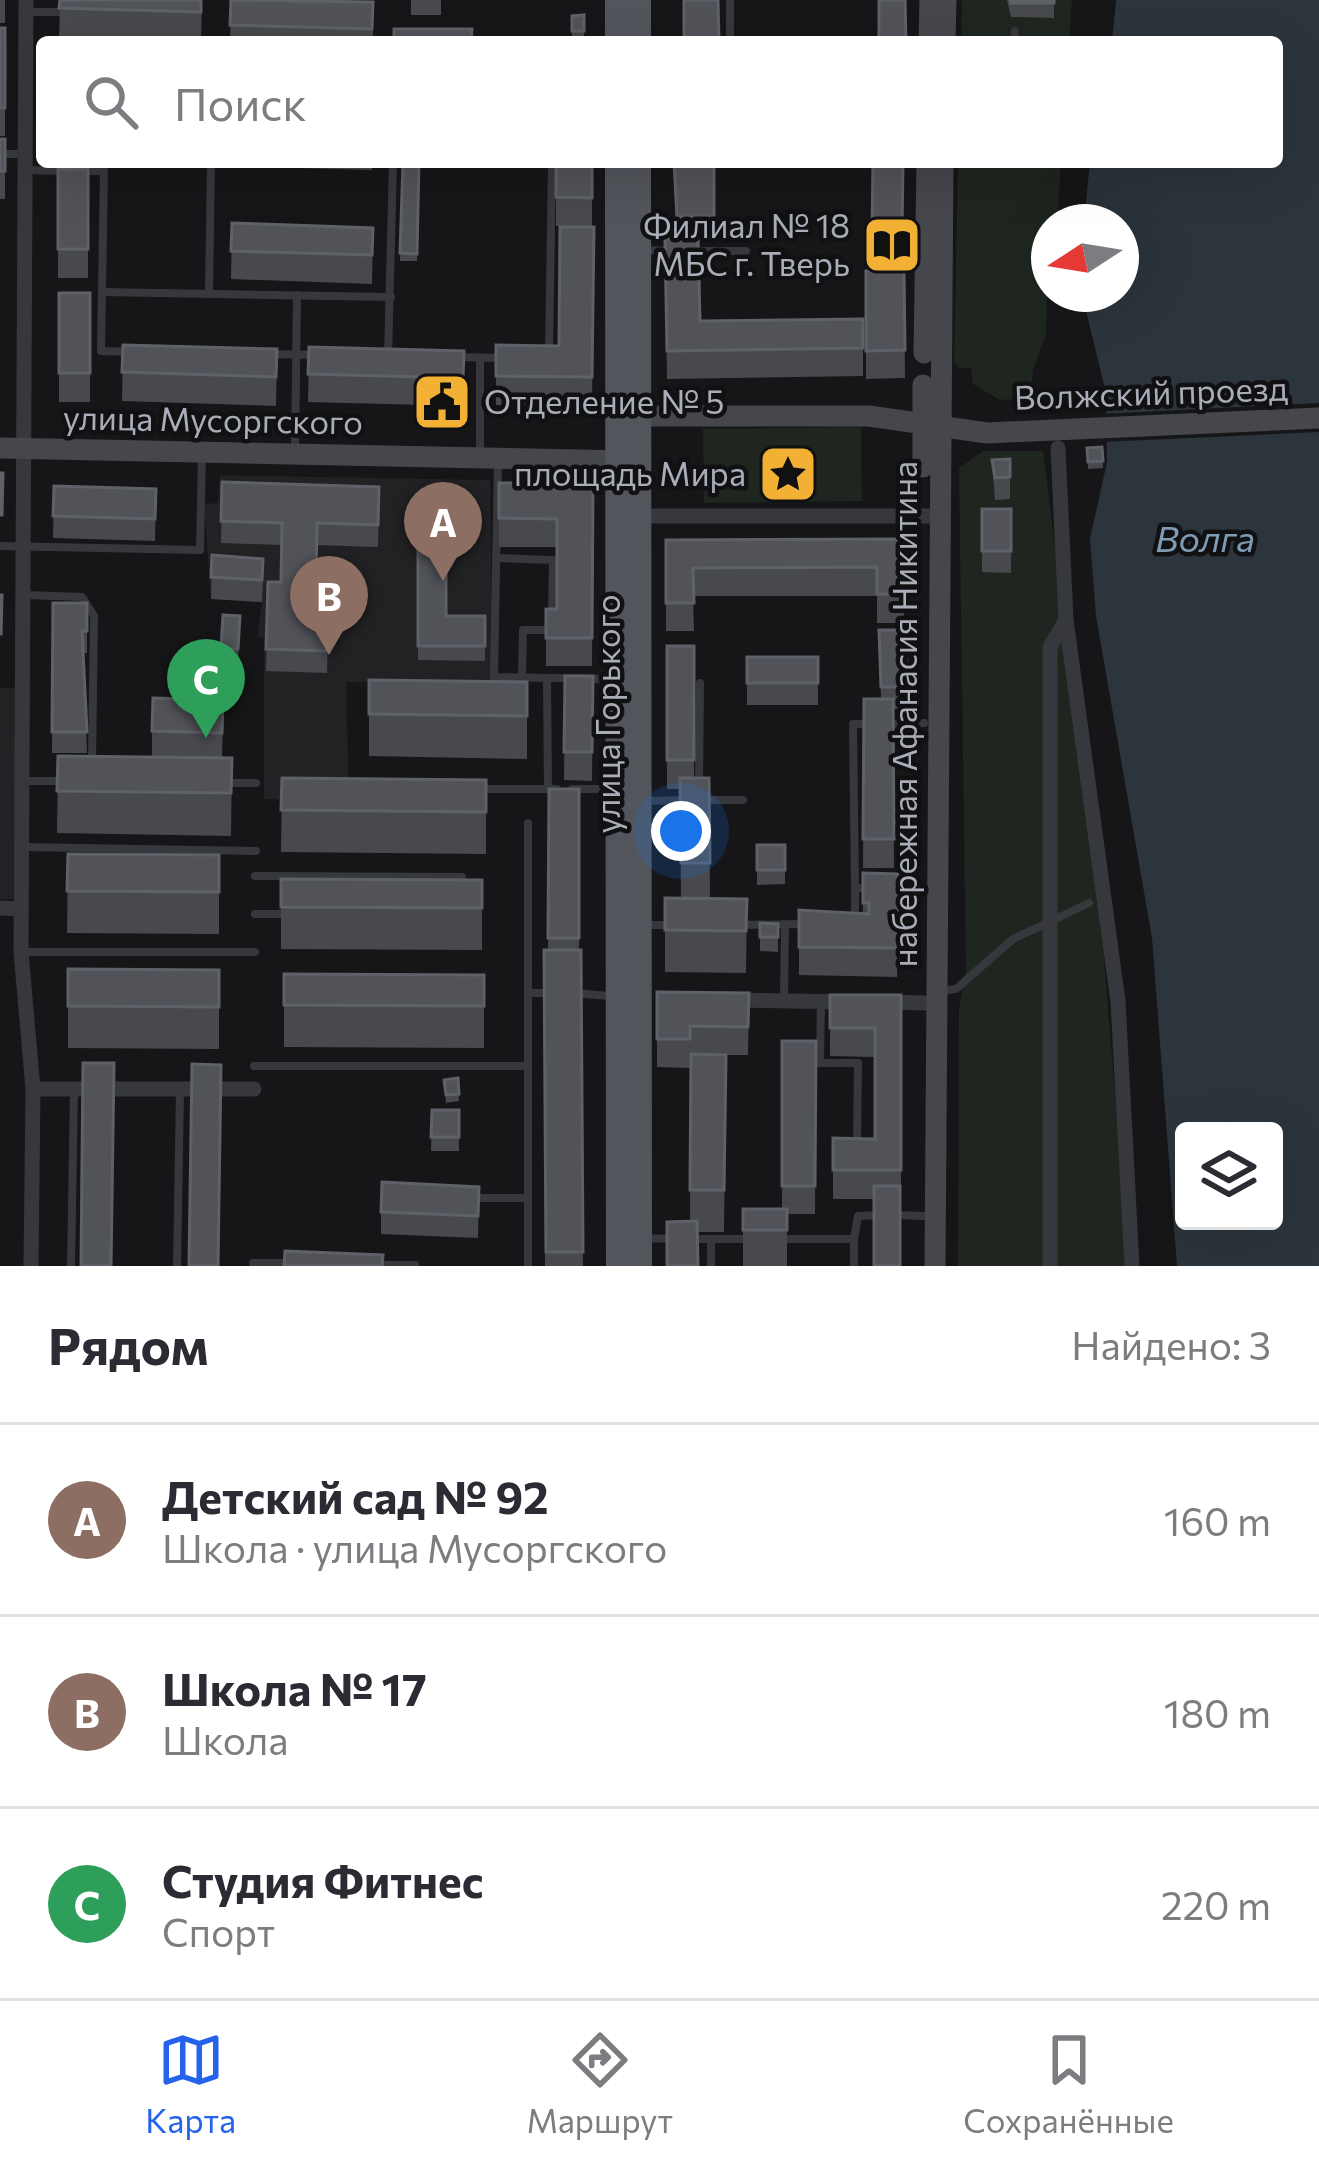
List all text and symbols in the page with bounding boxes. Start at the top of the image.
search box [36,36,1283,168]
icon: search [78,69,144,135]
text: Поиск [174,75,307,130]
place label: Филиал № 18 МБС г. Тверь [643,204,850,283]
north arrow [1031,204,1139,312]
library icon: Филиал № 18 МБС г. Тверь [861,214,923,276]
street label: Волжский проезд [1013,366,1289,417]
public building icon: Отделение № 5 [411,371,473,433]
place label: Отделение № 5 [484,380,724,421]
street label: улица Мусоргского [63,395,363,442]
place icon: площадь Мира [757,443,819,505]
place label: площадь Мира [514,452,746,493]
street label: набережная Афанасия Никитина [883,461,924,967]
pin: A [404,482,482,581]
water label: Волга [1155,515,1255,559]
pin: B [290,556,368,655]
street label: улица Горького [586,594,627,834]
pin: C [167,639,245,738]
your location [651,801,711,861]
map controls [1175,1122,1283,1230]
button: layers [1175,1122,1283,1230]
text: Рядом [48,1313,209,1376]
text: Найдено: 3 [1071,1320,1271,1368]
text: Детский сад № 92 [162,1468,549,1523]
text: A [73,1496,101,1544]
text: 160 m [1164,1496,1271,1544]
text: Школа · улица Мусоргского [162,1523,667,1571]
text: Школа № 17 [162,1660,427,1715]
text: B [74,1688,100,1736]
text: 180 m [1164,1688,1271,1736]
text: Школа [162,1715,289,1763]
text: Студия Фитнес [162,1852,484,1907]
text: C [74,1880,100,1928]
text: 220 m [1161,1880,1271,1928]
text: Спорт [162,1907,275,1955]
tab: Карта [145,2027,236,2140]
tab: Маршрут [526,2027,673,2140]
tab: Сохранённые [963,2027,1174,2140]

